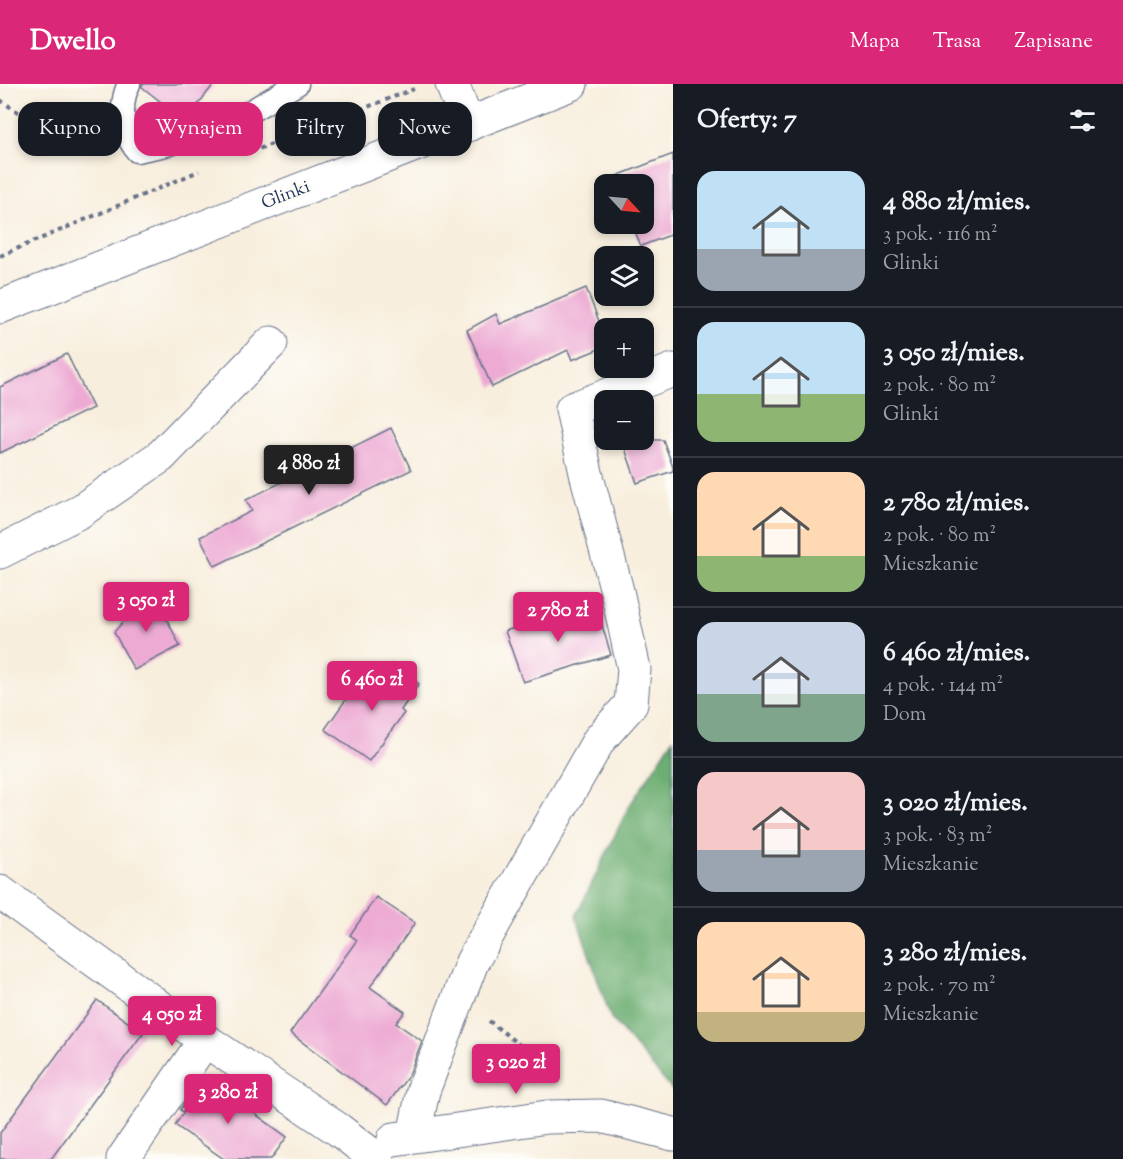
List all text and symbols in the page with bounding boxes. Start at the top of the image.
text: Dwello [30,22,116,62]
text: Mapa [850,27,900,57]
text: Trasa [933,27,981,57]
text: Zapisane [1014,27,1093,57]
chip: Kupno [18,102,122,156]
chip: Wynajem [134,102,263,156]
chip: Filtry [275,102,366,156]
chip: Nowe [378,102,472,156]
text: Oferty: 7 [697,102,797,139]
icon: filters [1066,104,1099,137]
north arrow [594,174,654,234]
map controls [594,174,654,450]
street label: Glinki [258,175,314,217]
text: 4 880 zł/mies. [883,184,1031,221]
icon: home [745,195,817,267]
text: 3 pok. · 116 m² [883,221,998,250]
button: layers [594,246,654,306]
text: Glinki [883,250,939,279]
button: + [594,318,654,378]
text: 3 050 zł/mies. [883,335,1025,372]
icon: home [745,346,817,418]
text: 2 pok. · 80 m² [883,372,996,401]
button: − [594,390,654,450]
text: Glinki [883,401,939,430]
pin: 4 880 zł [247,445,371,496]
text: 4 880 zł [278,450,340,479]
text: 2 780 zł/mies. [883,485,1030,522]
icon: home [745,496,817,568]
text: 2 pok. · 80 m² [883,522,996,551]
text: Mieszkanie [883,551,979,580]
pin: 3 050 zł [84,582,208,633]
text: 3 050 zł [117,587,175,616]
pin: 2 780 zł [496,592,620,643]
text: 2 780 zł [527,597,589,626]
text: 6 460 zł/mies. [883,635,1030,672]
icon: home [745,646,817,718]
pin: 6 460 zł [310,661,434,712]
text: 6 460 zł [341,666,403,695]
text: 4 pok. · 144 m² [883,672,1003,701]
text: Dom [883,701,926,730]
text: 3 020 zł/mies. [883,785,1028,822]
icon: home [745,796,817,868]
text: 3 pok. · 83 m² [883,822,992,851]
text: Mieszkanie [883,851,979,880]
text: 3 280 zł/mies. [883,935,1027,972]
icon: home [745,946,817,1018]
text: 2 pok. · 70 m² [883,972,996,1001]
pin: 4 050 zł [110,996,234,1047]
text: 4 050 zł [142,1001,202,1030]
text: Mieszkanie [883,1001,979,1030]
pin: 3 020 zł [454,1044,578,1095]
text: 3 020 zł [486,1049,546,1078]
pin: 3 280 zł [166,1074,290,1125]
text: 3 280 zł [198,1079,258,1108]

